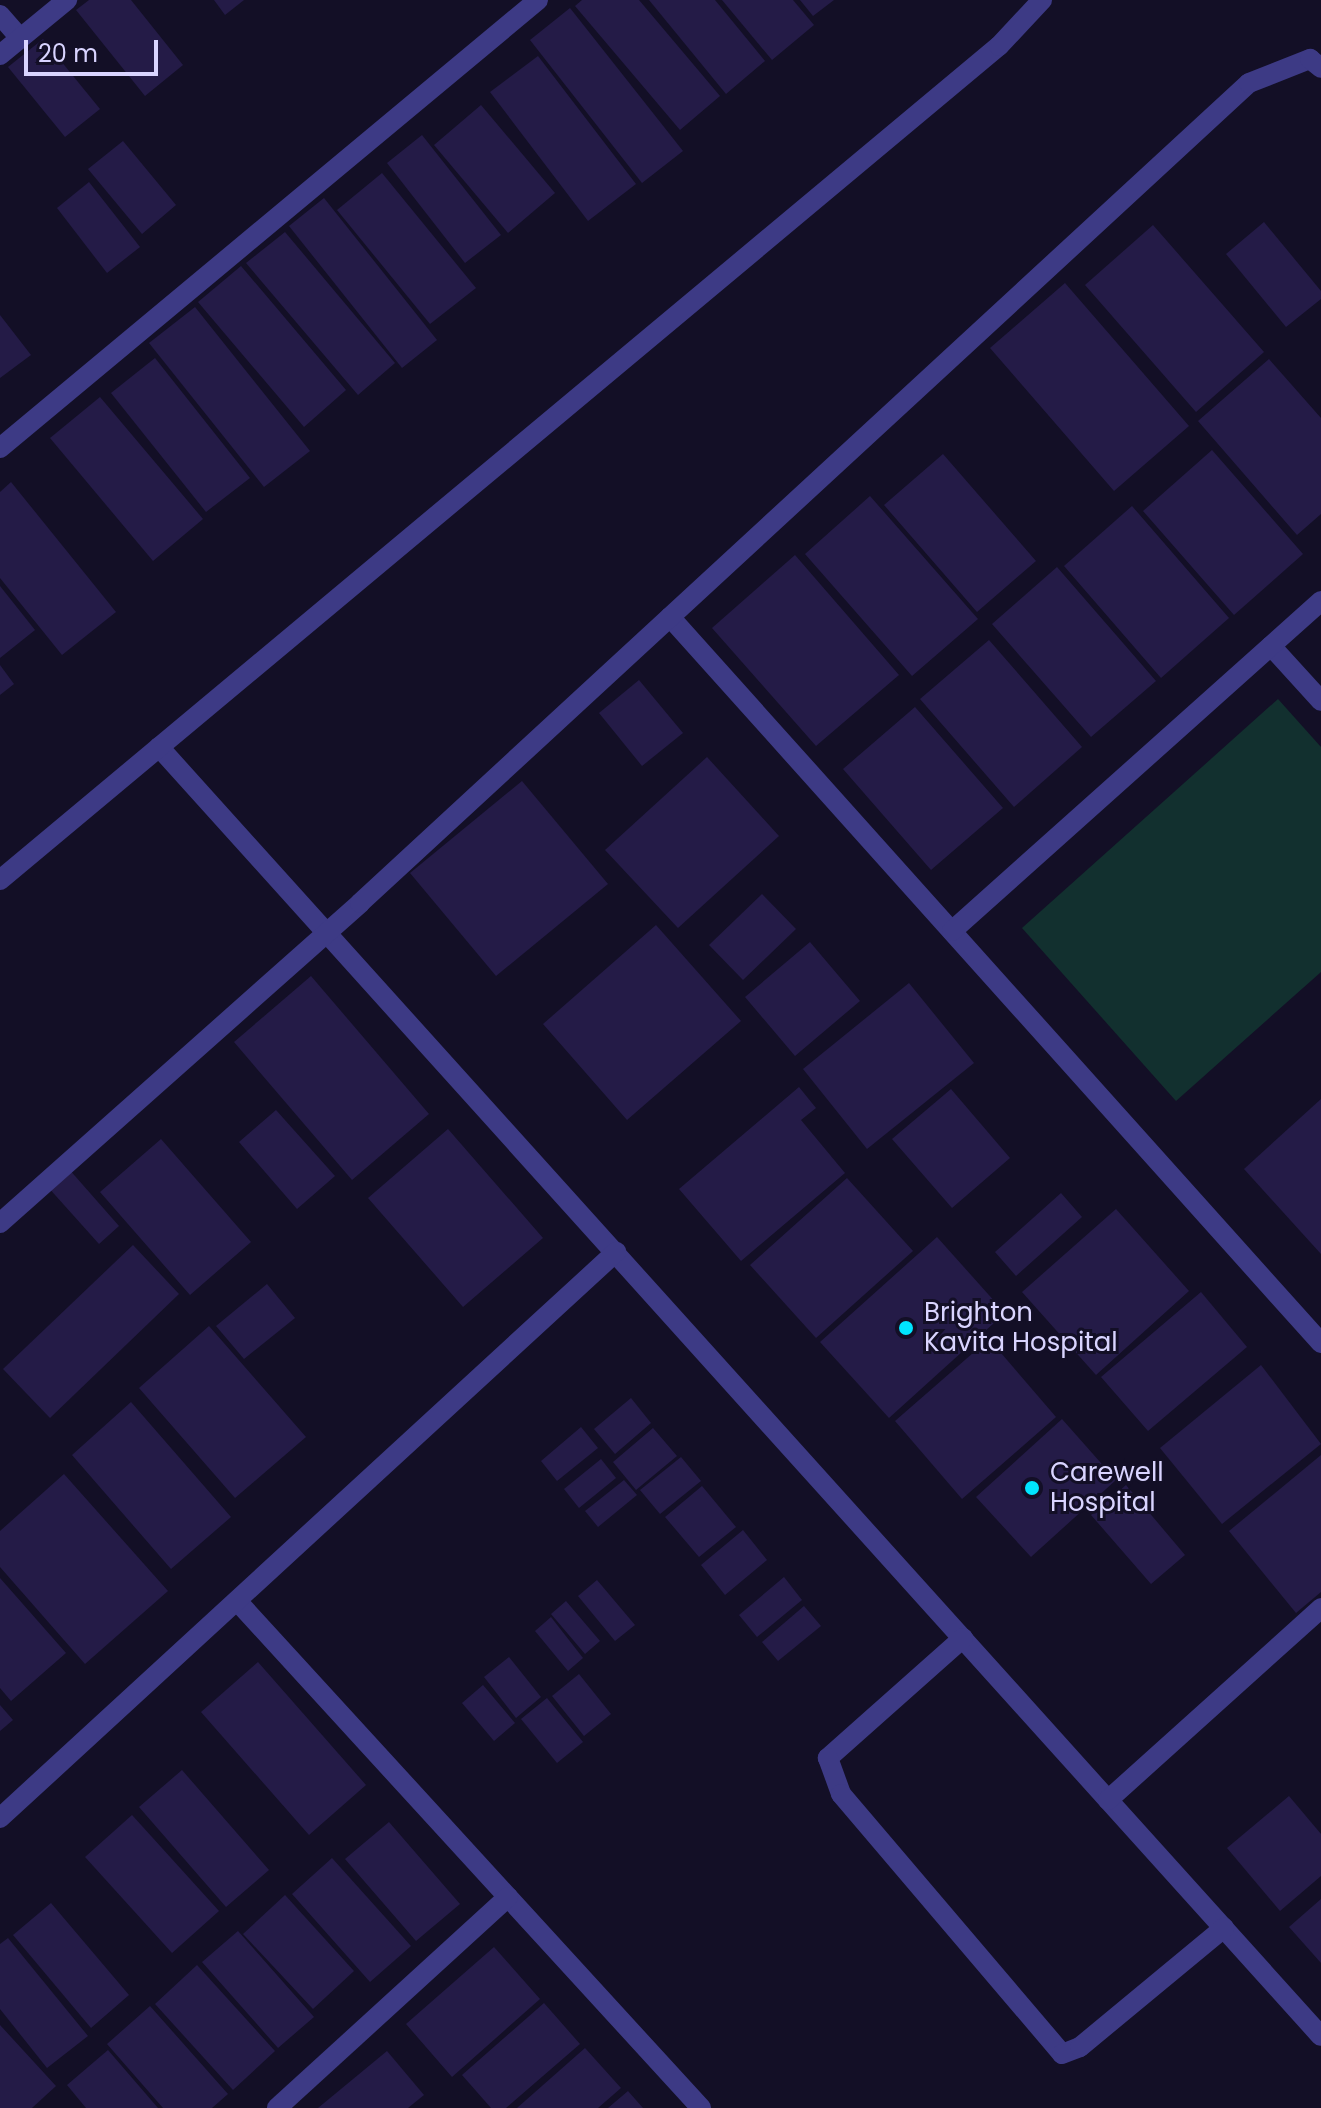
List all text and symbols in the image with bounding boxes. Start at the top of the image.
scale bar [28,24,162,74]
text: 20 m [38,37,98,70]
place label: Brighton Kavita Hospital [924,1297,1118,1358]
marker: Brighton Kavita Hospital [895,1317,917,1339]
place label: Carewell Hospital [1050,1457,1164,1518]
marker: Carewell Hospital [1021,1477,1043,1499]

